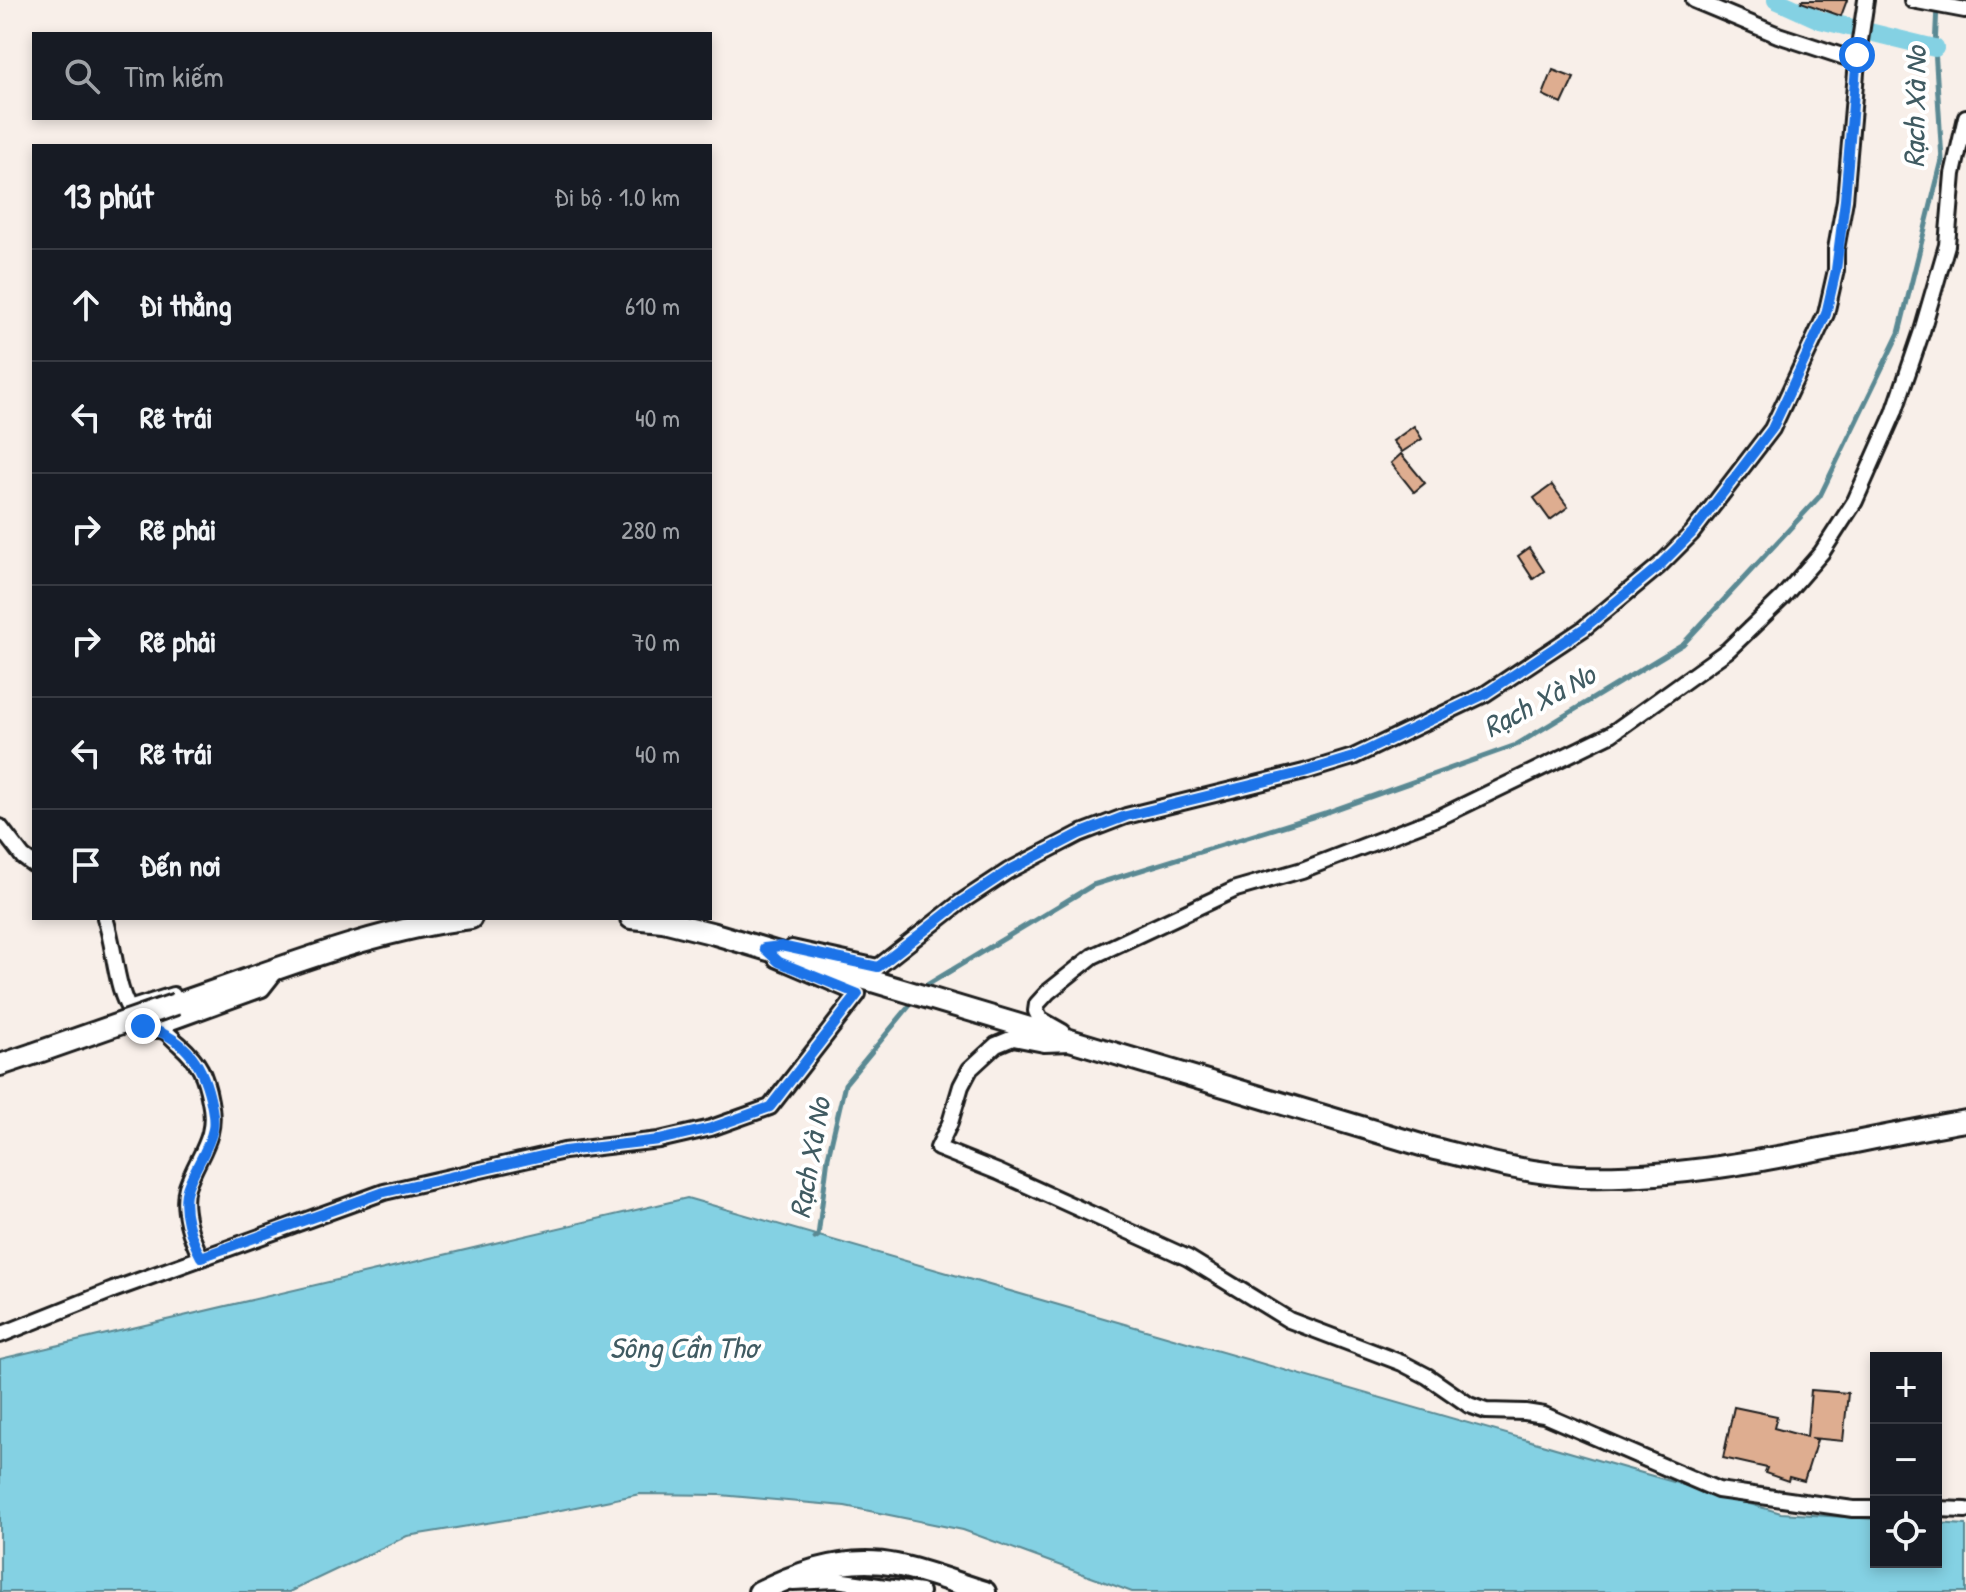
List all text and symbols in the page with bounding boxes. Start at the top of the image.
search box [32,32,712,120]
route start [1839,37,1875,73]
water label: Rạch Xà No [1893,44,1935,168]
icon: search [60,54,104,98]
text: Tìm kiếm [124,56,224,96]
text: 13 phút [64,173,154,219]
text: Đi bộ · 1.0 km [554,179,680,214]
icon: ahead [64,283,108,327]
text: Đi thẳng [140,285,232,325]
text: 610 m [625,288,680,323]
icon: left [64,395,108,439]
text: Rẽ trái [140,397,213,437]
text: 40 m [635,400,680,435]
icon: right [64,507,108,551]
text: Rẽ phải [140,509,216,549]
text: 280 m [621,512,680,547]
icon: right [64,619,108,663]
text: Rẽ phải [140,621,216,661]
text: 70 m [632,624,680,659]
water label: Rạch Xà No [1476,653,1603,746]
icon: left [64,731,108,775]
text: Rẽ trái [140,733,213,773]
text: 40 m [635,736,680,771]
icon: arrive [64,843,108,887]
text: Đến nơi [140,845,221,885]
route end [125,1008,161,1044]
water label: Rạch Xà No [779,1093,840,1221]
water label: Sông Cần Thơ [609,1327,761,1368]
map controls [1870,1352,1942,1568]
button: + [1870,1352,1942,1424]
button: − [1870,1424,1942,1496]
button: locate [1870,1496,1942,1568]

